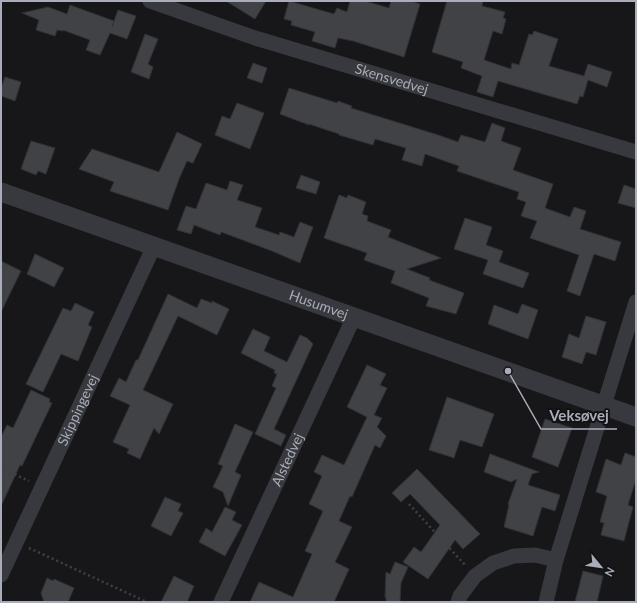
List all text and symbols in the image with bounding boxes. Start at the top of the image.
street label: Skensvedvej [353,59,430,97]
street label: Husumvej [287,286,351,322]
street label: Skippingevej [53,371,101,448]
callout: Veksøvej [541,402,617,429]
text: Veksøvej [548,406,609,424]
street label: Alstedvej [267,430,307,489]
north arrow [581,547,621,587]
text: N [602,565,618,579]

